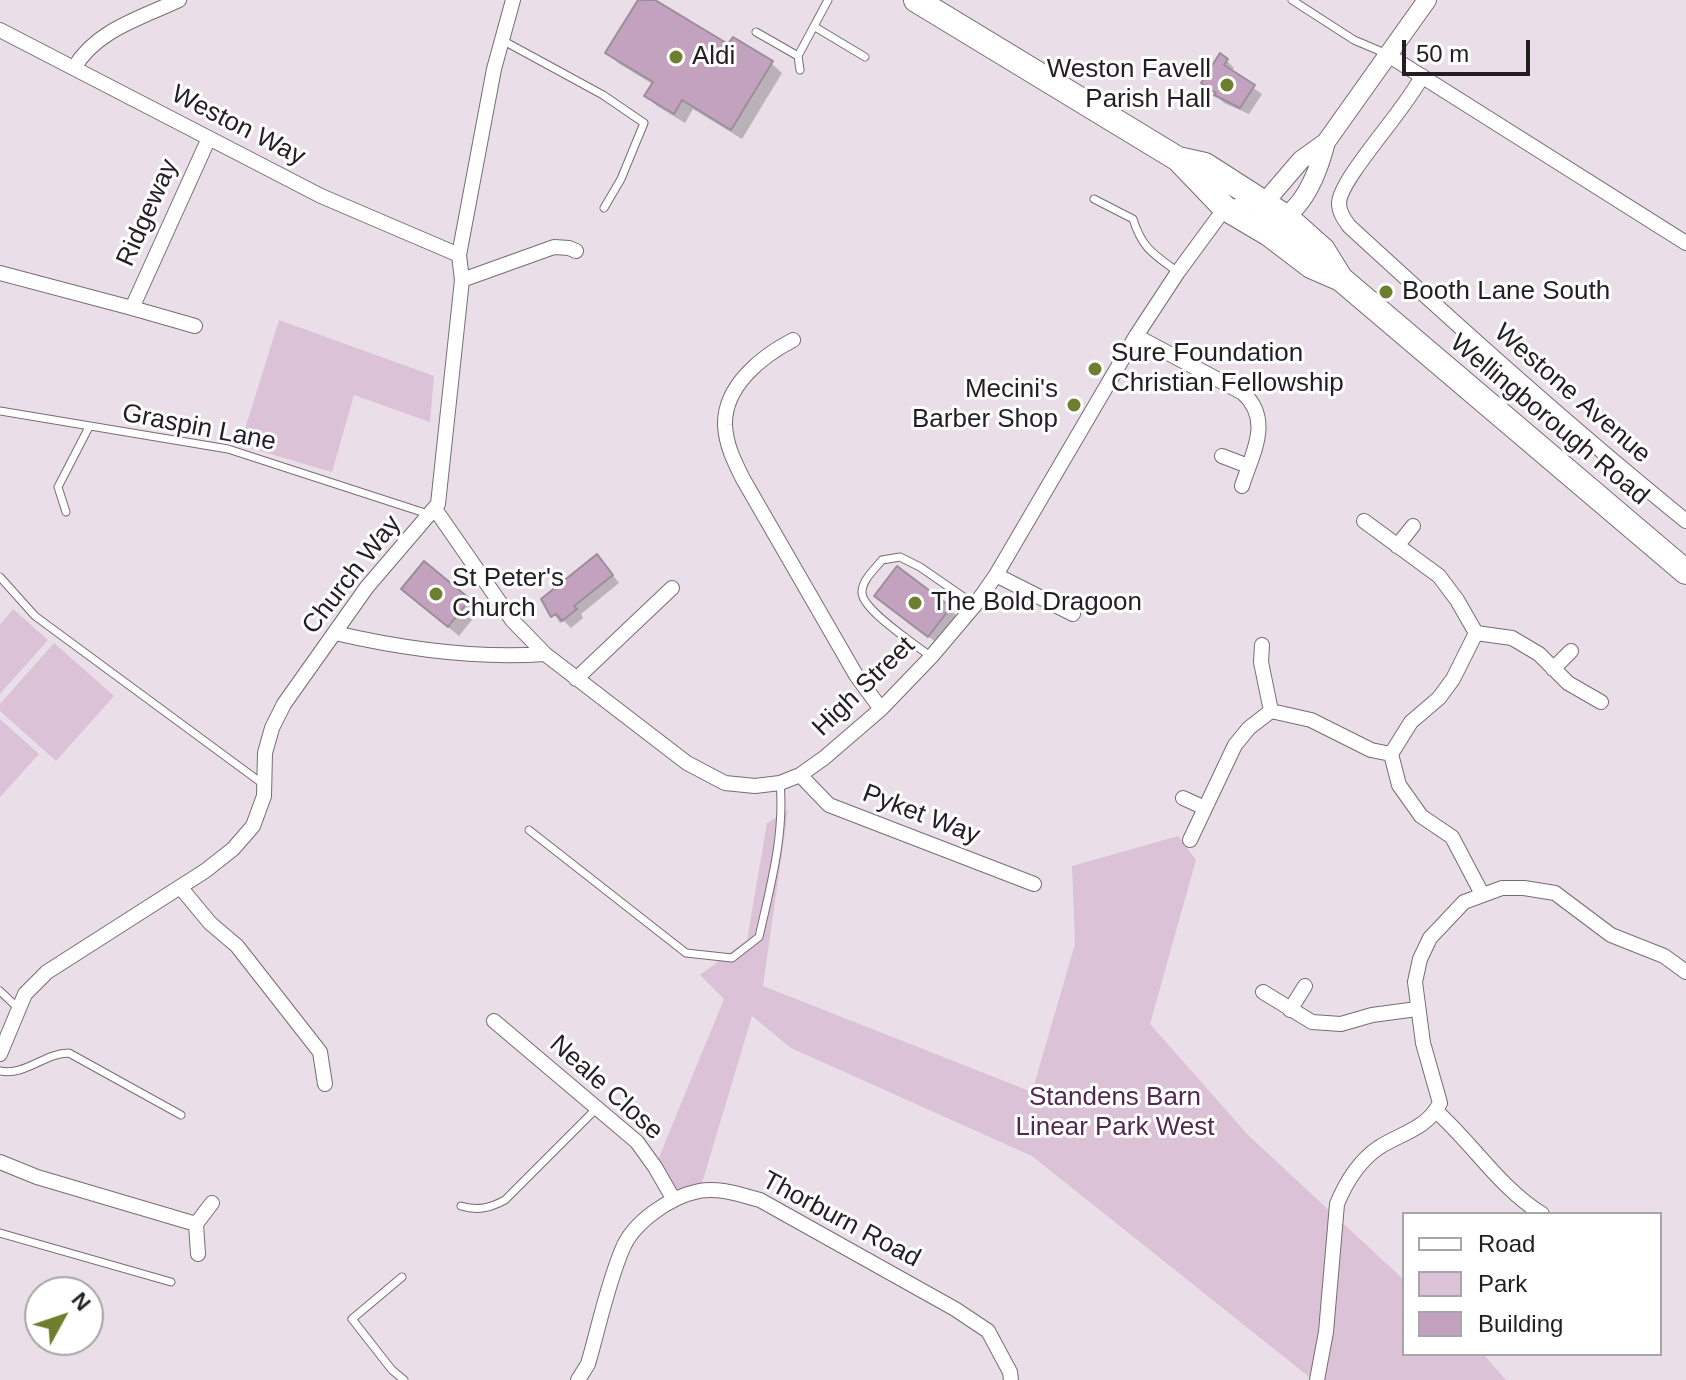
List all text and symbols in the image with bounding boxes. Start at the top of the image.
scale bar [1406,24,1534,74]
text: 50 m [1416,40,1469,67]
place label: Aldi [692,41,735,73]
marker: Aldi [667,48,685,66]
place label: Weston Favell Parish Hall [1047,54,1211,116]
marker: Weston Favell Parish Hall [1218,76,1236,94]
street label: Weston Way [166,79,310,173]
street label: Ridgeway [111,155,185,271]
place label: Booth Lane South [1402,276,1610,308]
marker: Booth Lane South [1377,283,1395,301]
street label: Westone Avenue [1487,318,1657,470]
street label: Wellingborough Road [1443,328,1655,512]
place label: Sure Foundation Christian Fellowship [1111,338,1344,400]
marker: Sure Foundation Christian Fellowship [1086,360,1104,378]
place label: Mecini's Barber Shop [912,374,1058,436]
marker: Mecini's Barber Shop [1065,396,1083,414]
street label: Graspin Lane [119,398,279,458]
street label: Church Way [296,509,408,641]
place label: St Peter's Church [452,563,564,624]
marker: St Peter's Church [427,585,445,603]
place label: The Bold Dragoon [931,587,1142,619]
marker: The Bold Dragoon [906,594,924,612]
street label: High Street [806,631,922,743]
street label: Pyket Way [858,778,984,852]
street label: Neale Close [543,1029,669,1147]
park label: Standens Barn Linear Park West [1016,1082,1214,1144]
street label: Thorburn Road [756,1165,926,1275]
legend [1402,1212,1662,1356]
text: Road [1478,1230,1535,1257]
text: Park [1478,1270,1527,1297]
north arrow [24,1276,104,1356]
text: N [67,1287,96,1316]
text: Building [1478,1310,1563,1337]

